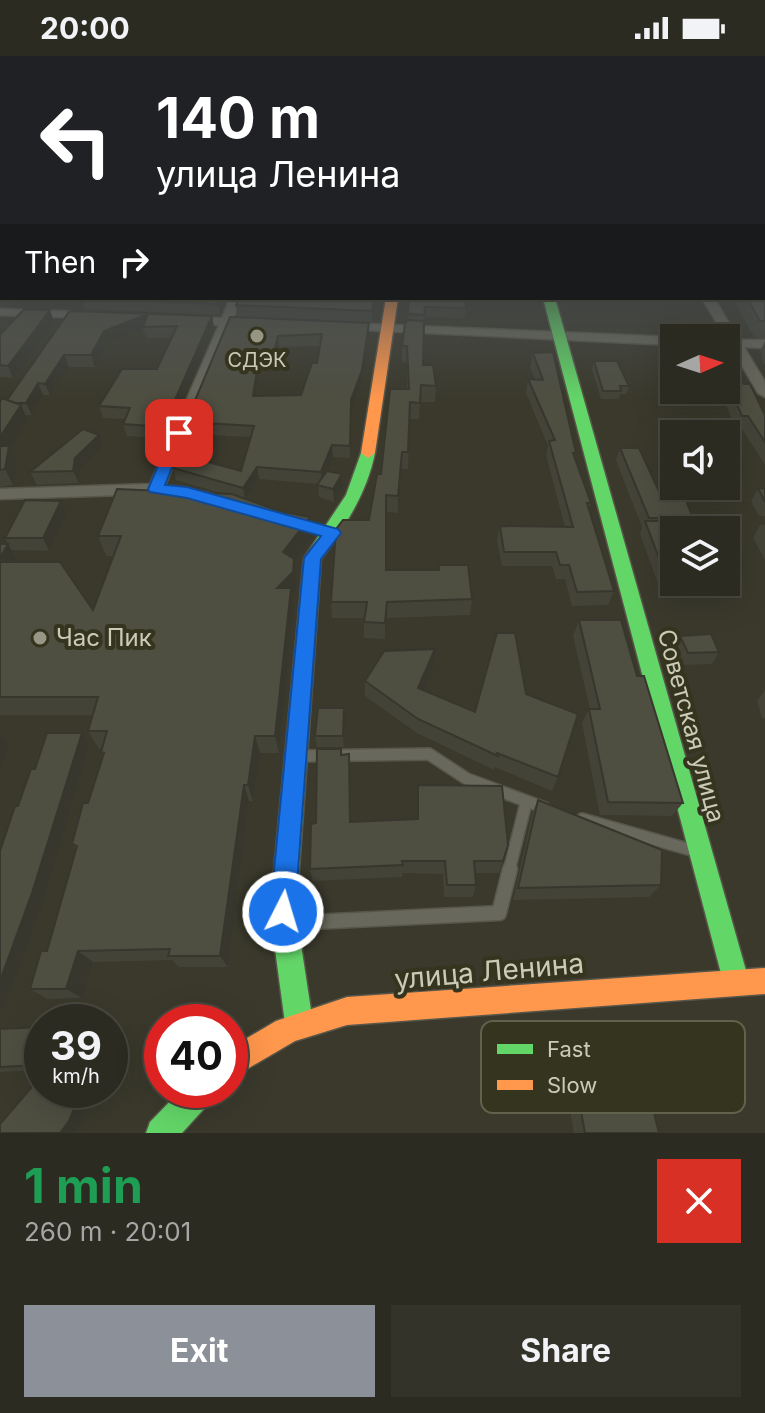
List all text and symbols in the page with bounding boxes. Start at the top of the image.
text: 20:00 [40,10,130,46]
text: 140 m [156,84,320,152]
icon: left [24,88,128,192]
text: улица Ленина [156,152,400,196]
icon: right [112,240,156,284]
text: Then [24,244,96,280]
north arrow [660,324,740,404]
map controls [660,324,740,596]
marker: СДЭК [248,327,266,345]
place label: СДЭК [227,348,287,372]
pin [145,399,213,467]
icon: arrive [157,411,201,455]
button: sound [660,420,740,500]
button: layers [660,516,740,596]
place label: Час Пик [56,623,152,652]
street label: Советская улица [652,626,731,826]
marker: Час Пик [31,629,49,647]
position arrow [241,870,325,954]
street label: улица Ленина [393,946,585,996]
speed limit sign: 40 [144,1004,248,1108]
text: 39 [50,1021,102,1070]
legend [481,1021,745,1113]
text: Fast [547,1036,591,1062]
text: km/h [52,1064,100,1088]
text: Slow [547,1072,597,1098]
text: 1 min [24,1156,143,1215]
button: close [657,1159,741,1243]
text: 260 m · 20:01 [24,1216,191,1247]
button: Exit [24,1305,375,1397]
button: Share [391,1305,741,1397]

